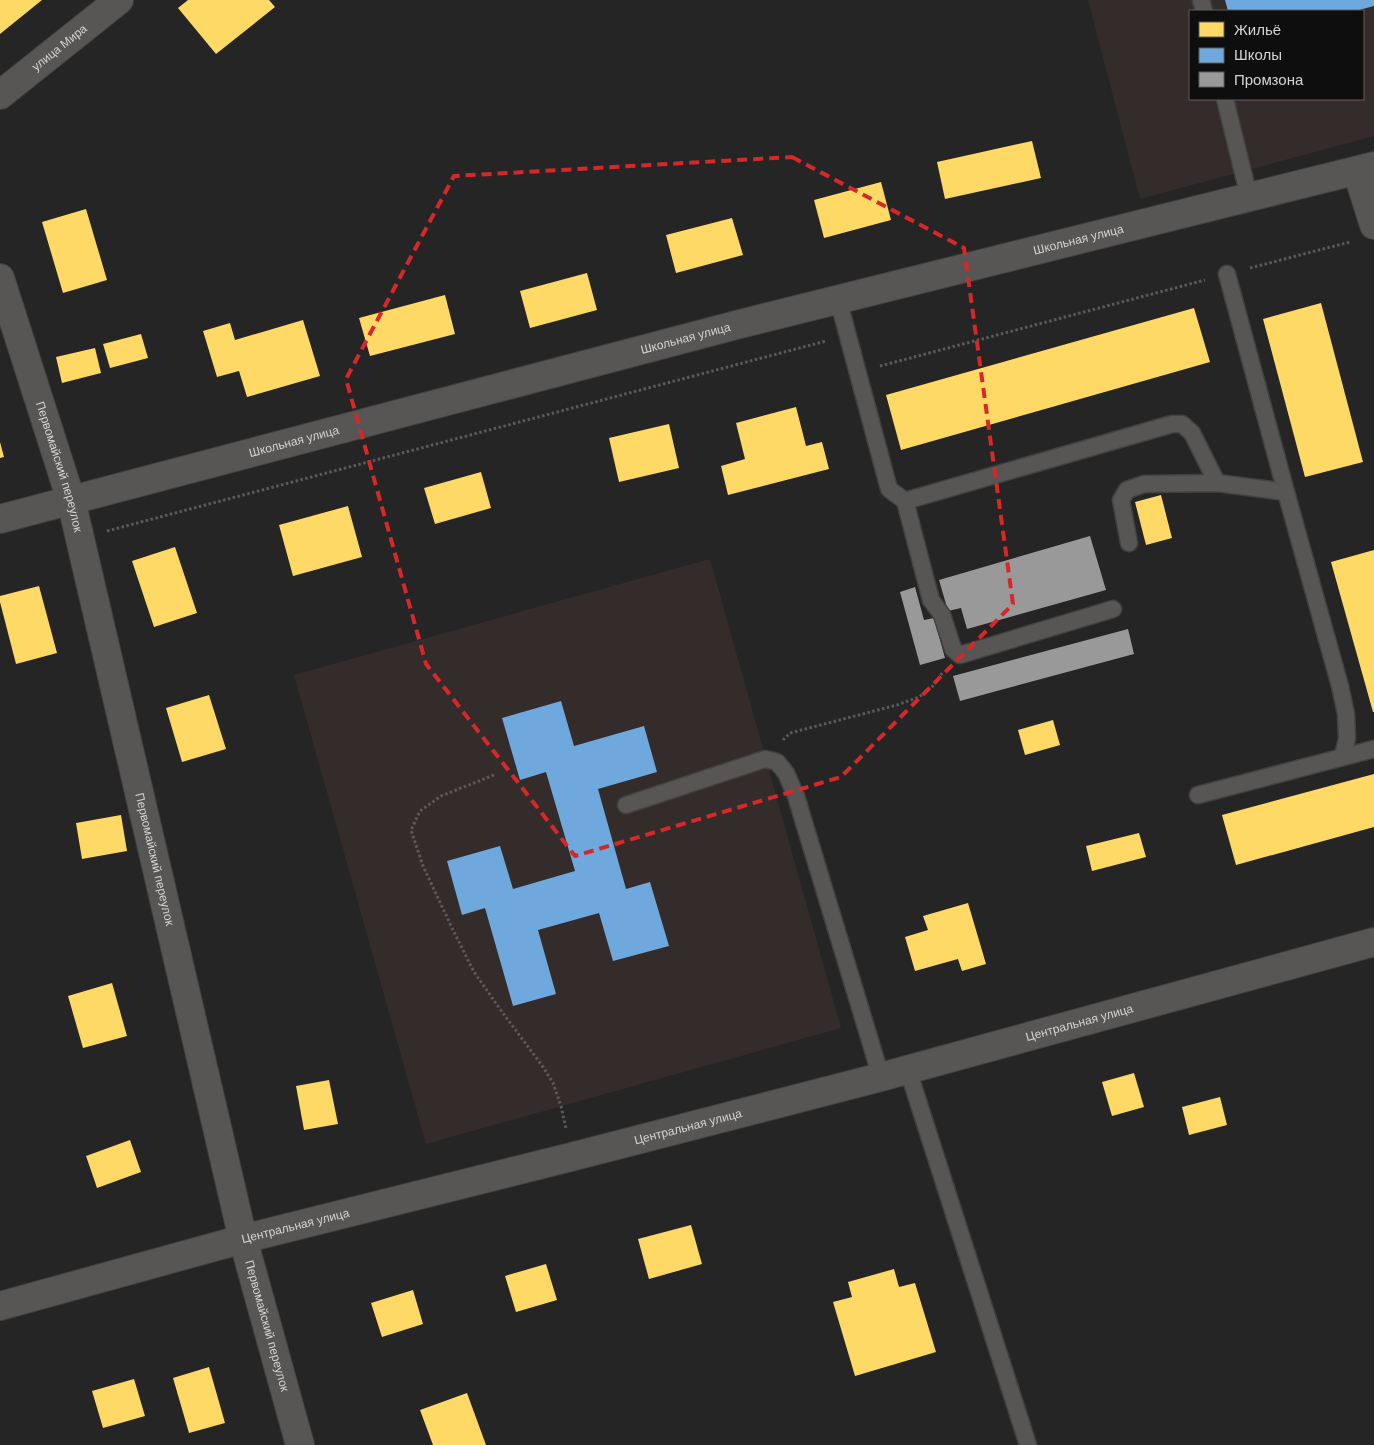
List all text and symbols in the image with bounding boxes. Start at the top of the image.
legend [1189,10,1364,100]
street label: улица Мира [29,21,90,74]
text: Жильё [1234,21,1281,38]
text: Школы [1234,46,1282,63]
text: Промзона [1234,71,1304,88]
street label: Школьная улица [1032,222,1125,258]
street label: Школьная улица [639,320,732,357]
street label: Первомайский переулок [33,400,85,534]
street label: Школьная улица [248,423,341,460]
street label: Первомайский переулок [132,792,177,928]
street label: Центральная улица [1024,1001,1135,1044]
street label: Центральная улица [633,1106,744,1147]
street label: Центральная улица [240,1206,351,1246]
street label: Первомайский переулок [242,1259,292,1394]

